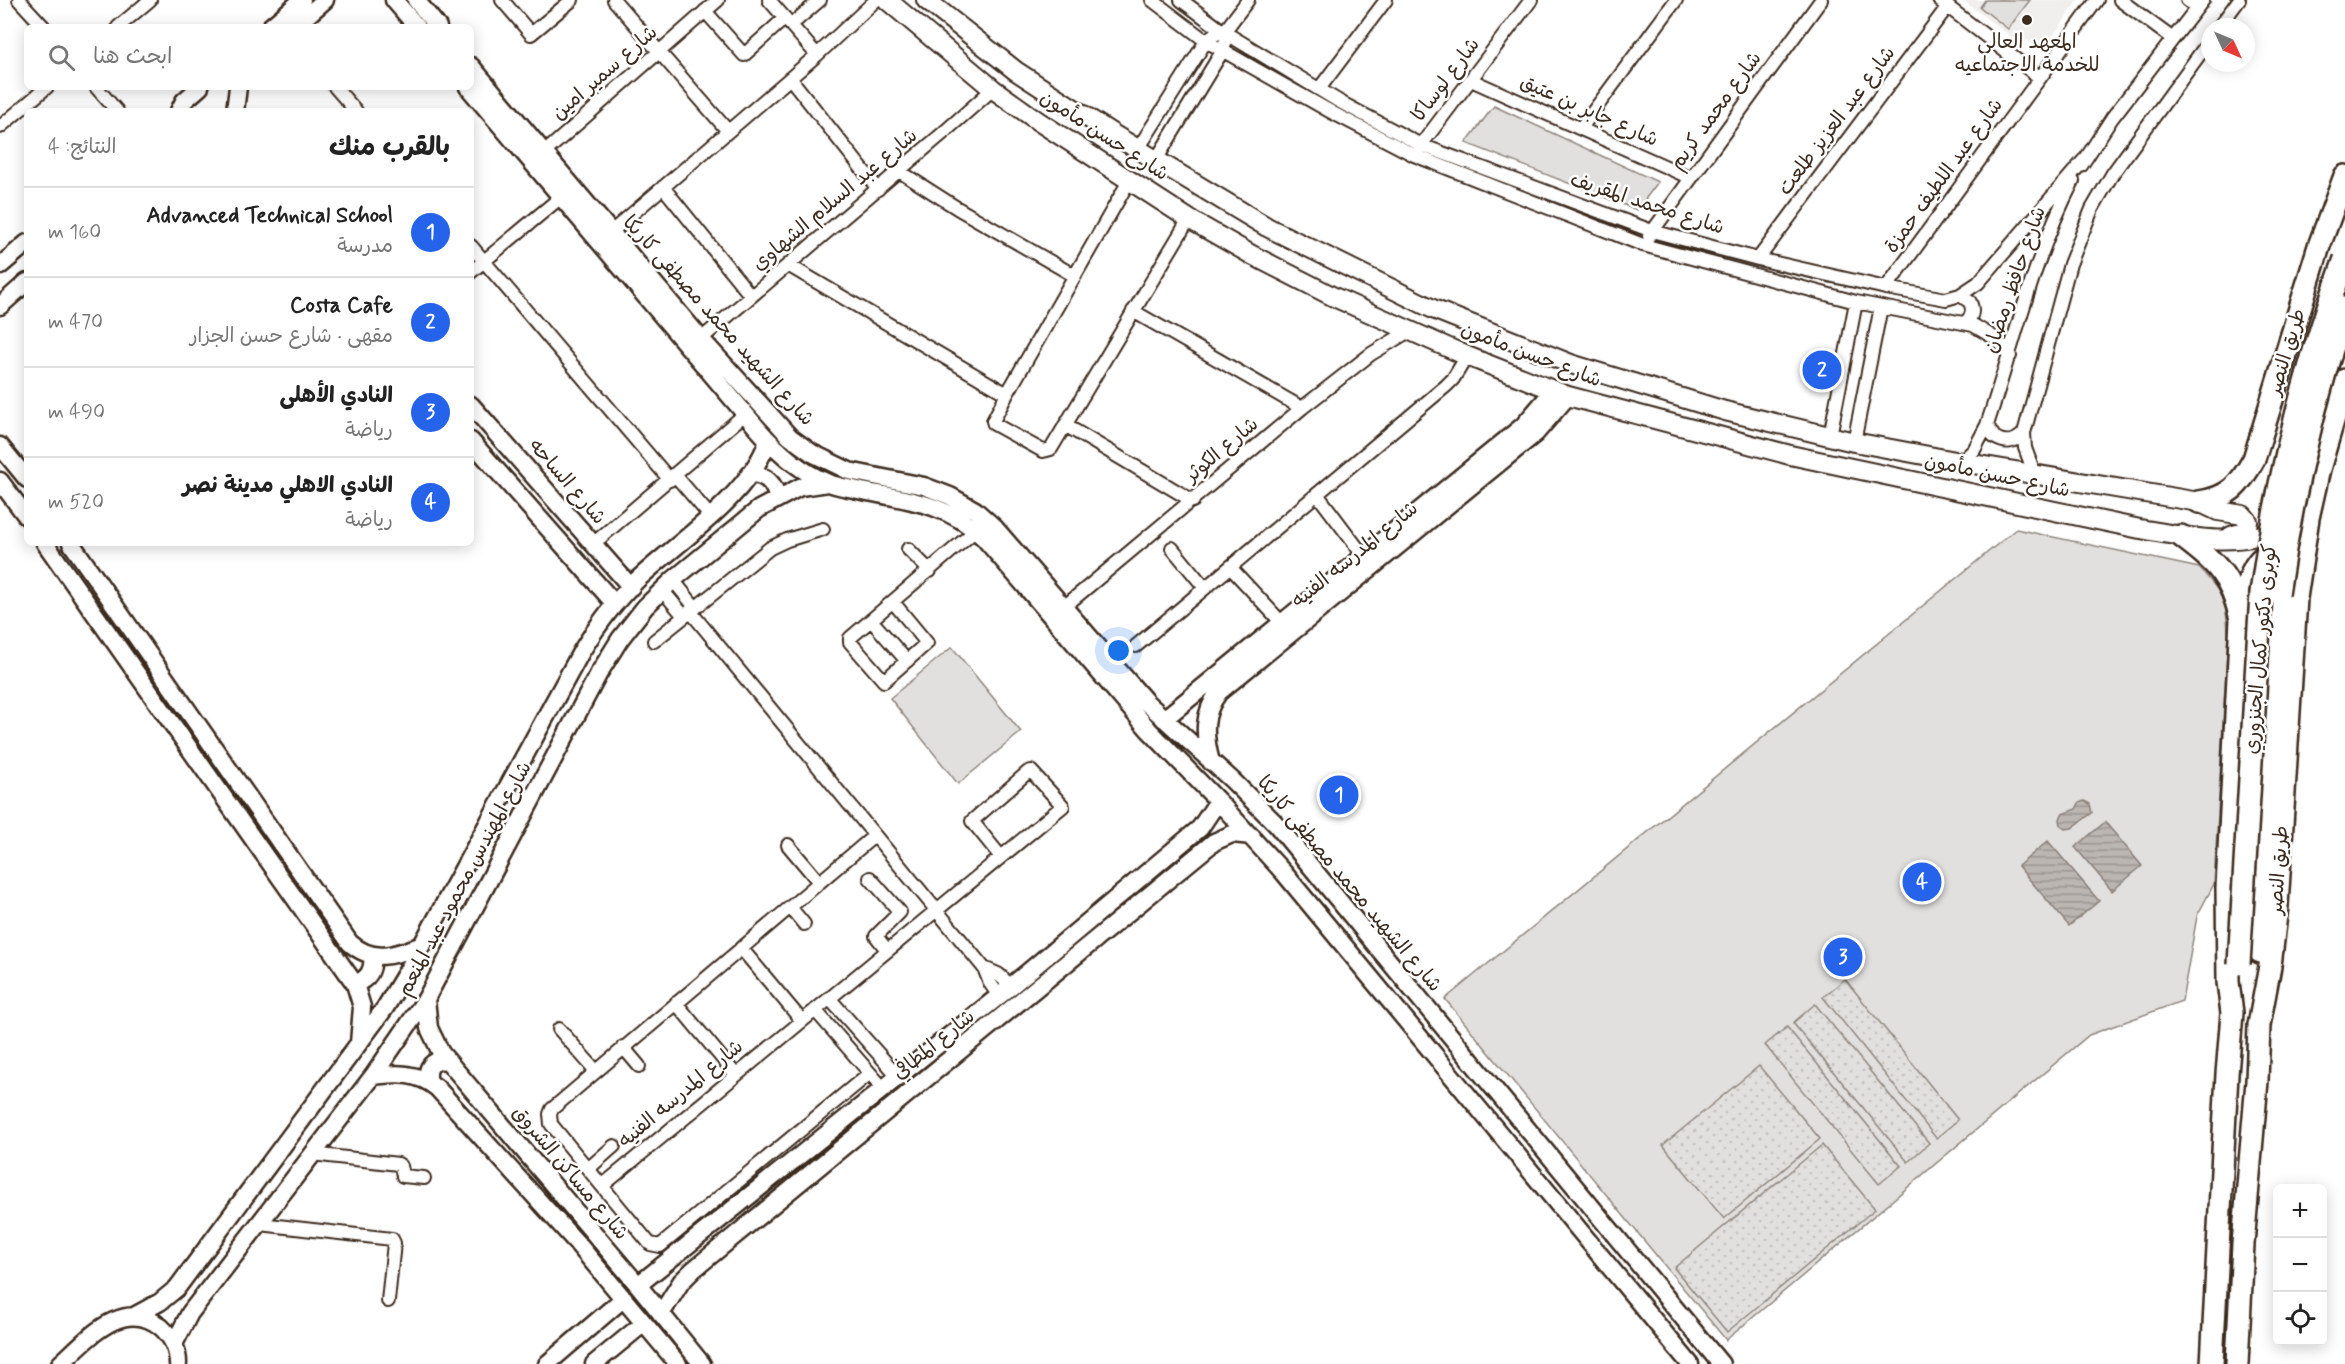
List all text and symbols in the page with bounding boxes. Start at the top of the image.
marker: المعهد العالي للخدمة الاجتماعيه [2020,13,2034,27]
north arrow [2201,18,2255,72]
street label: شارع سمير امين [546,19,664,127]
search box [24,24,474,90]
place label: المعهد العالي للخدمة الاجتماعيه [1954,29,2100,79]
street label: شارع لوساكا [1406,33,1486,127]
icon: search [45,41,78,74]
street label: شارع عبد العزيز طلعت [1772,41,1902,201]
text: ابحث هنا [93,43,173,71]
street label: شارع محمد كريم [1664,46,1768,176]
street label: شارع جابر بن عتيق [1516,68,1662,154]
street label: شارع حسن مأمون [1035,84,1173,188]
street label: شارع عبد اللطيف حمزة [1879,93,2009,259]
street label: شارع عبد السلام الشهاوي [746,123,924,277]
text: بالقرب منك [329,131,450,165]
text: النتائج: 4 [48,134,117,161]
street label: شارع محمد المقريف [1566,166,1728,242]
text: Advanced Technical School [146,202,393,230]
street label: شارع حافظ رمضان [1977,203,2053,357]
street label: شارع الشهيد محمد مصطفى كاريكا [616,210,820,432]
text: 160 m [48,219,101,246]
text: 1 [426,219,435,246]
text: مدرسة [337,233,393,260]
text: Costa Cafe [290,292,393,320]
street label: طريق النصر [2260,305,2313,400]
text: 470 m [48,309,103,336]
text: 2 [426,309,435,336]
street label: شارع حسن مأمون [1457,316,1605,394]
text: مقهى · شارع حسن الجزار [190,323,393,350]
pin: 2 [1802,348,1842,392]
text: النادي الأهلى [279,382,393,410]
text: 490 m [48,399,105,426]
text: 3 [426,399,435,426]
street label: شارع الكوثر [1178,411,1265,490]
text: رياضة [345,417,393,444]
street label: شارع الساحه [522,433,612,531]
street label: شارع حسن مأمون [1922,447,2072,505]
text: النادي الاهلي مدينة نصر [182,472,393,500]
text: 520 m [48,489,104,516]
text: 4 [425,489,436,516]
street label: شارع المدرسه الفنيه [1286,496,1424,614]
text: رياضة [345,507,393,534]
street label: كوبرى دكتور كمال الجنزوري [2238,543,2284,755]
your location [1104,636,1133,665]
street label: شارع المهندس محمود عبد المنعم [392,757,538,1001]
street label: شارع الشهيد محمد مصطفى كاريكا [1250,770,1448,998]
pin: 1 [1320,772,1358,818]
street label: طريق النصر [2262,825,2296,917]
pin: 4 [1902,860,1942,904]
pin: 3 [1824,934,1862,980]
street label: شارع المطافي [887,1003,981,1086]
street label: شارع المدرسه الفنيه [613,1034,749,1154]
street label: شارع مساكن الشروق [506,1100,634,1246]
map controls [2273,1184,2327,1346]
button: + [2273,1184,2327,1238]
button: − [2273,1238,2327,1292]
button: locate [2273,1292,2327,1346]

